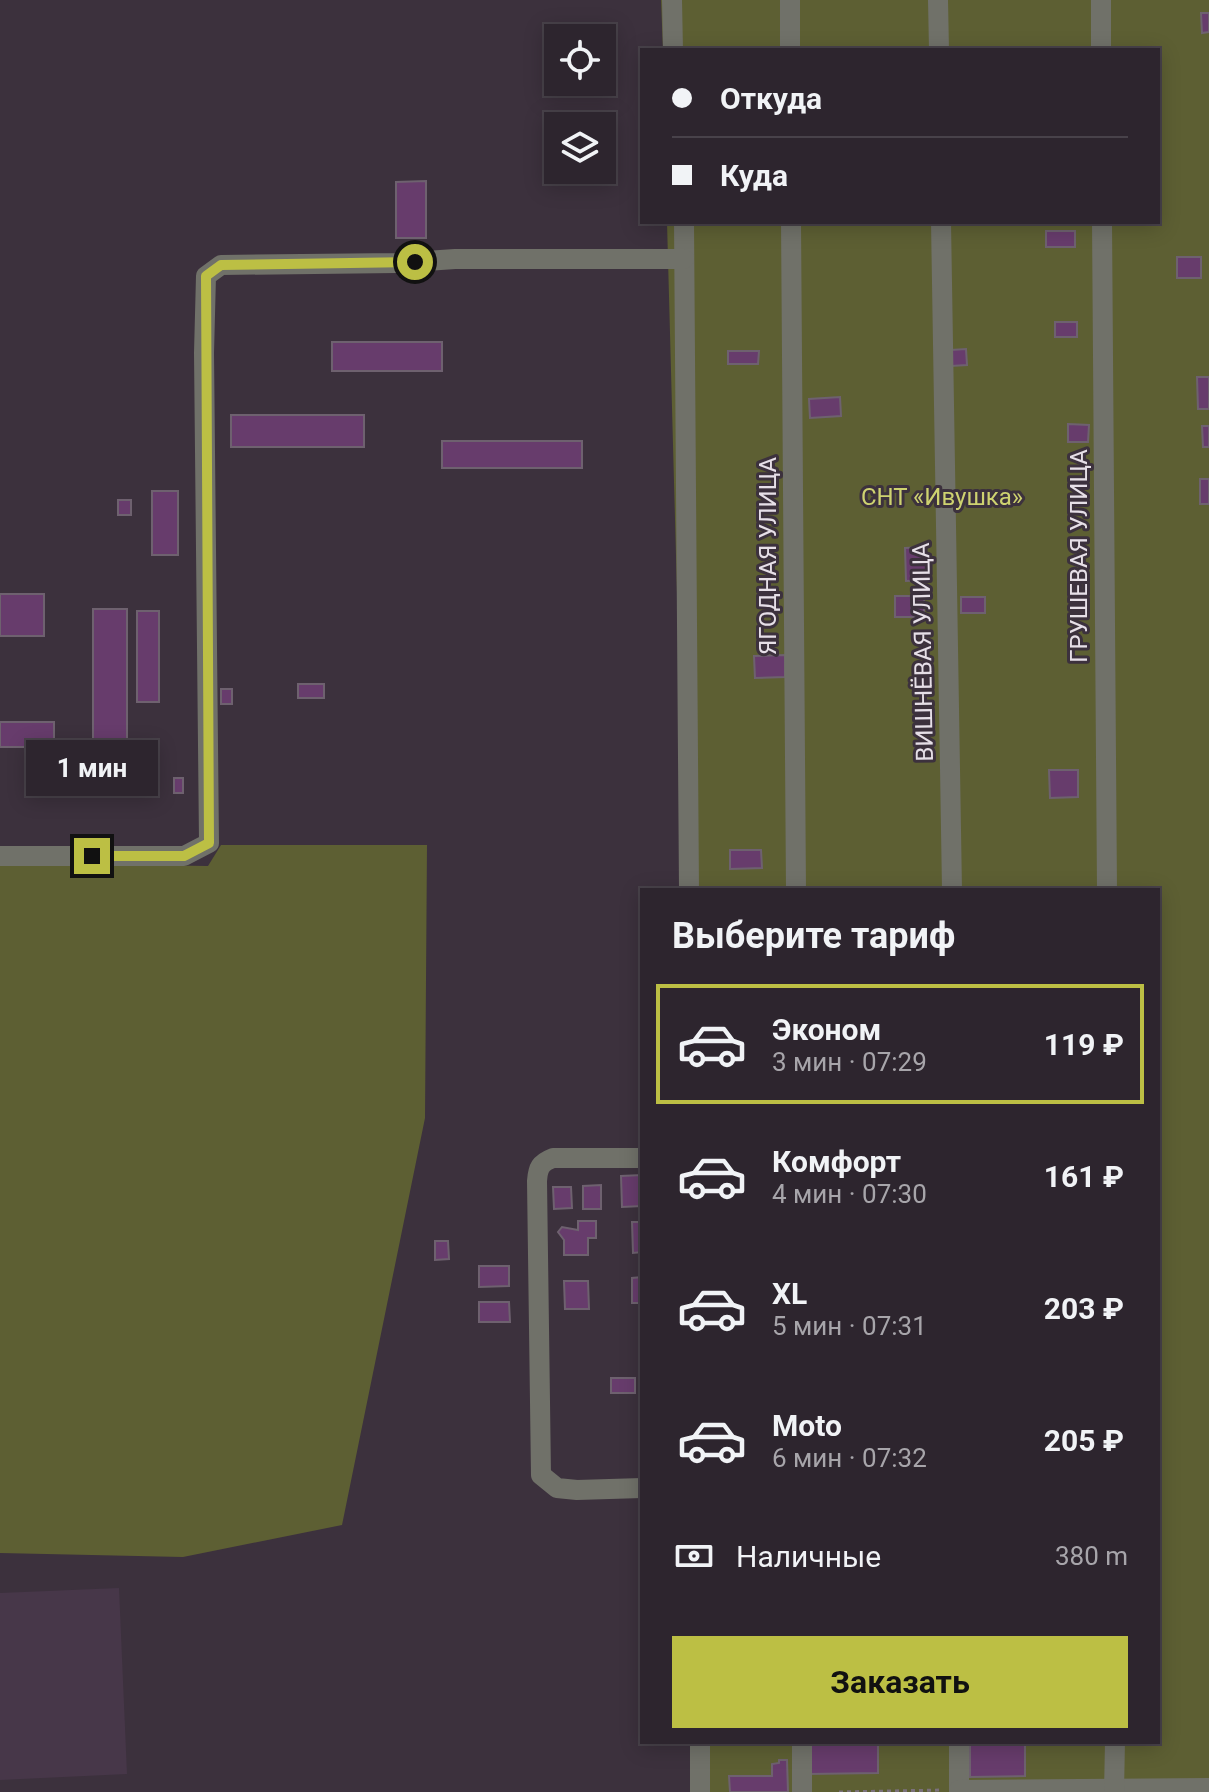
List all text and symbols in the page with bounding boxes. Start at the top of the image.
map controls [544,24,616,184]
button: locate [544,24,616,96]
text: Откуда [720,81,822,116]
button: layers [544,112,616,184]
text: Куда [720,158,788,193]
route start [397,244,433,280]
street label: ГРУШЕВАЯ УЛИЦА [1065,449,1093,663]
street label: ЯГОДНАЯ УЛИЦА [754,457,782,655]
park label: СНТ «Ивушка» [861,483,1023,511]
street label: ВИШНЁВАЯ УЛИЦА [907,542,939,762]
callout: 1 мин [26,740,158,796]
text: 1 мин [57,753,127,783]
route end [74,838,110,874]
text: Выберите тариф [672,915,955,957]
icon: car [676,1008,748,1080]
text: Эконом [772,1012,881,1047]
text: 119 ₽ [1044,1027,1124,1062]
text: 3 мин · 07:29 [772,1047,927,1077]
icon: car [676,1140,748,1212]
text: Комфорт [772,1144,901,1179]
text: 161 ₽ [1044,1159,1124,1194]
text: 4 мин · 07:30 [772,1179,927,1209]
icon: car [676,1272,748,1344]
text: XL [772,1276,807,1311]
text: 203 ₽ [1044,1291,1124,1326]
text: 5 мин · 07:31 [772,1311,927,1341]
icon: car [676,1404,748,1476]
text: Moto [772,1408,842,1443]
text: 205 ₽ [1044,1423,1124,1458]
text: 6 мин · 07:32 [772,1443,927,1473]
icon: cash [672,1534,716,1578]
text: Наличные [736,1539,881,1574]
text: 380 m [1055,1541,1128,1571]
button: Заказать [672,1636,1128,1728]

